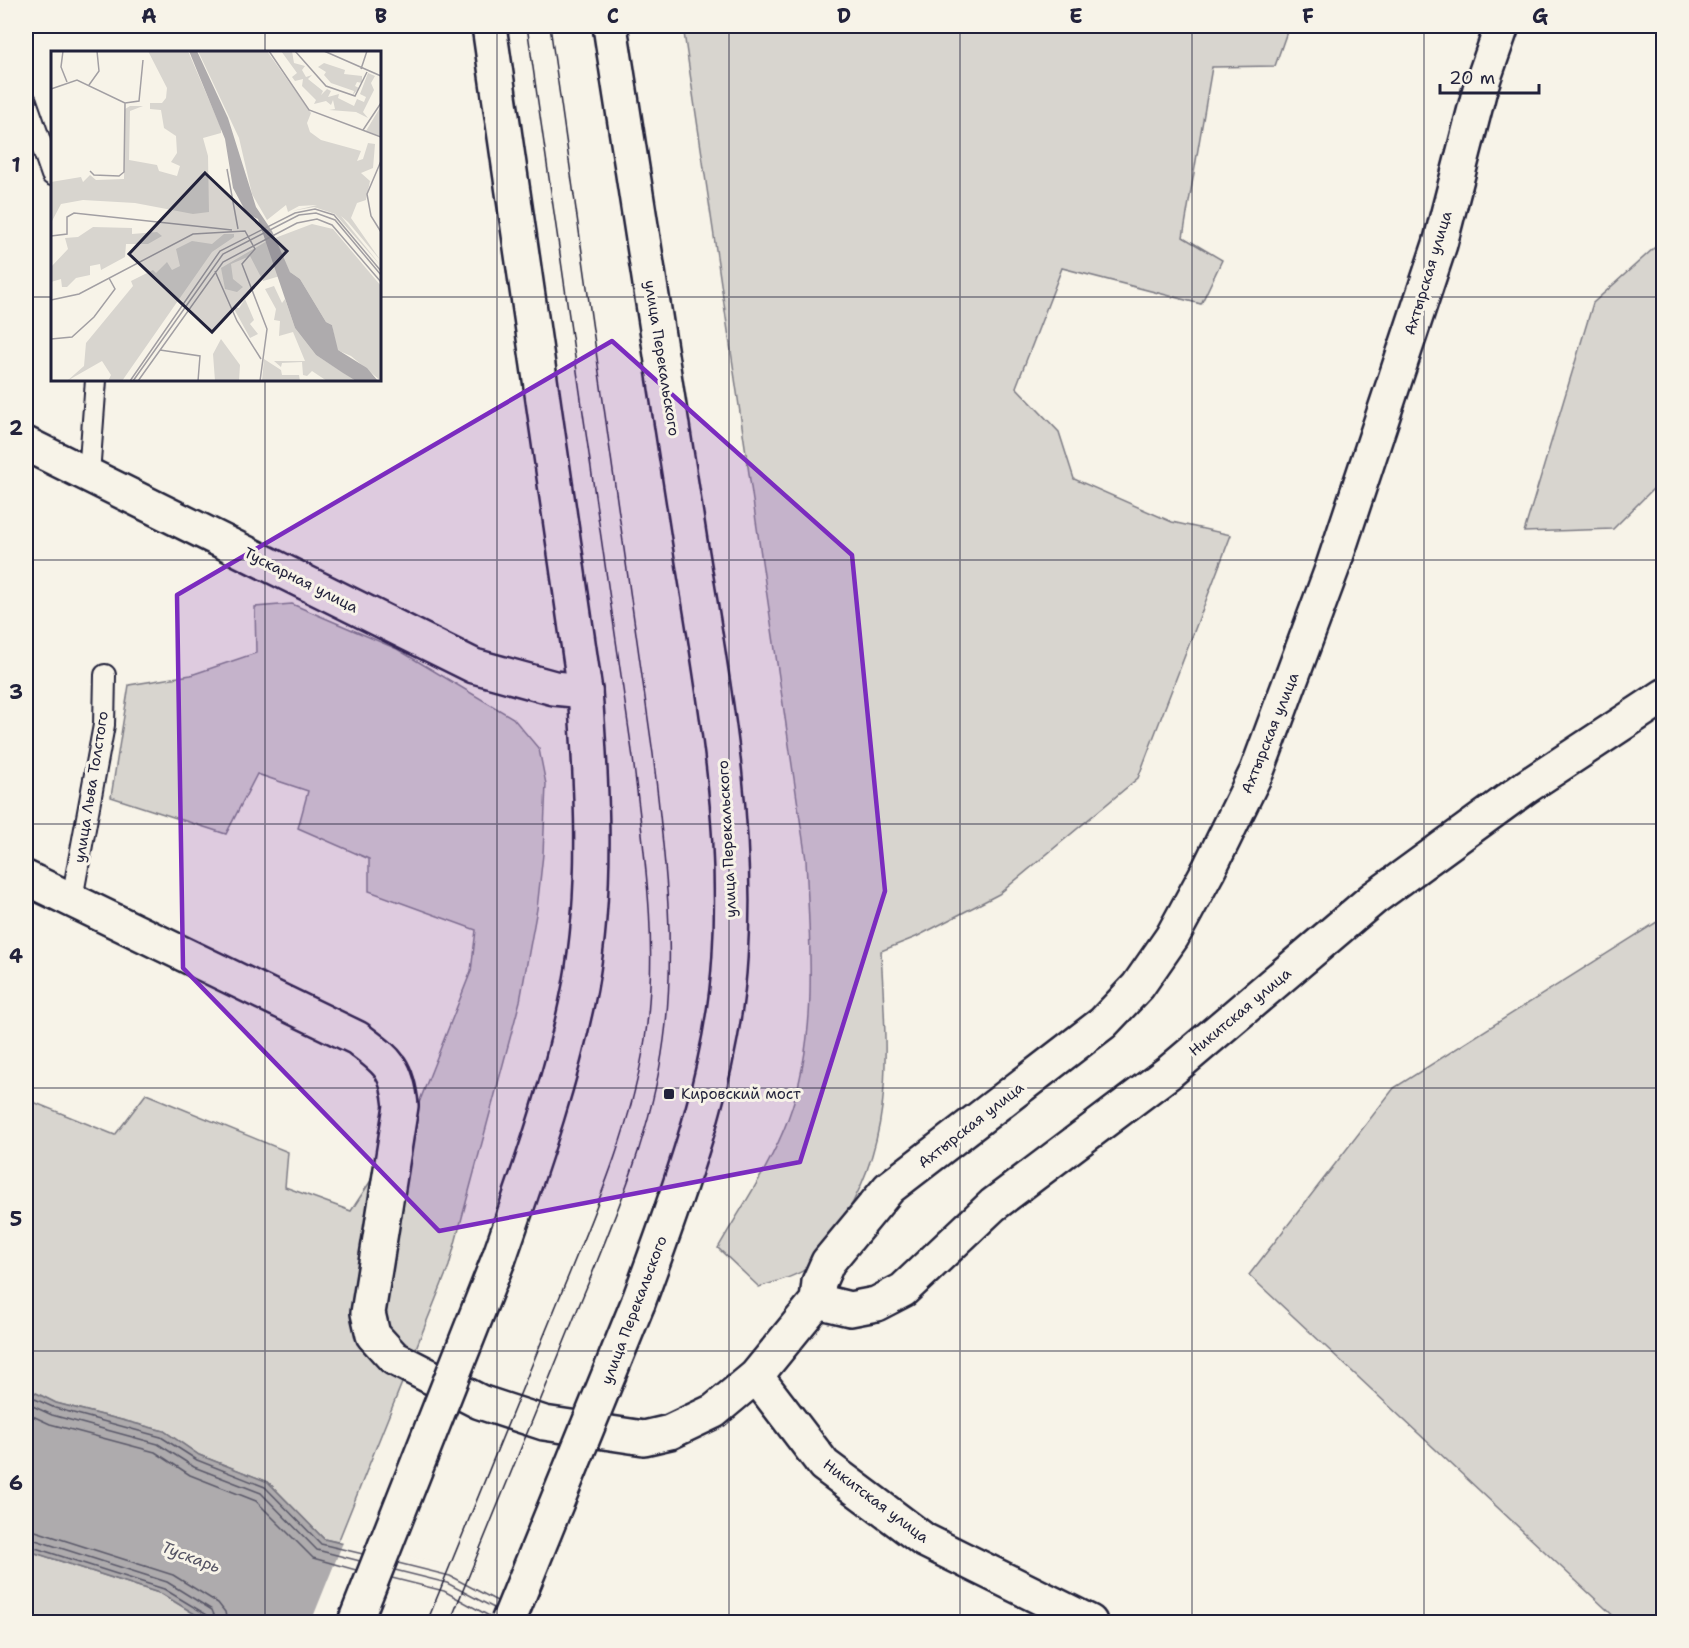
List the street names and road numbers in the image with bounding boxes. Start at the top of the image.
street label: Ахтырская улица [1400,208,1457,338]
street label: улица Перекальского [640,279,684,437]
street label: Тускарная улица [240,543,362,618]
street label: Ахтырская улица [1237,669,1304,797]
street label: улица Льва Толстого [69,710,113,864]
street label: улица Перекальского [713,760,741,918]
street label: Никитская улица [1185,963,1296,1061]
street label: Ахтырская улица [914,1077,1028,1173]
street label: улица Перекальского [596,1233,672,1387]
street label: Никитская улица [819,1455,934,1548]

